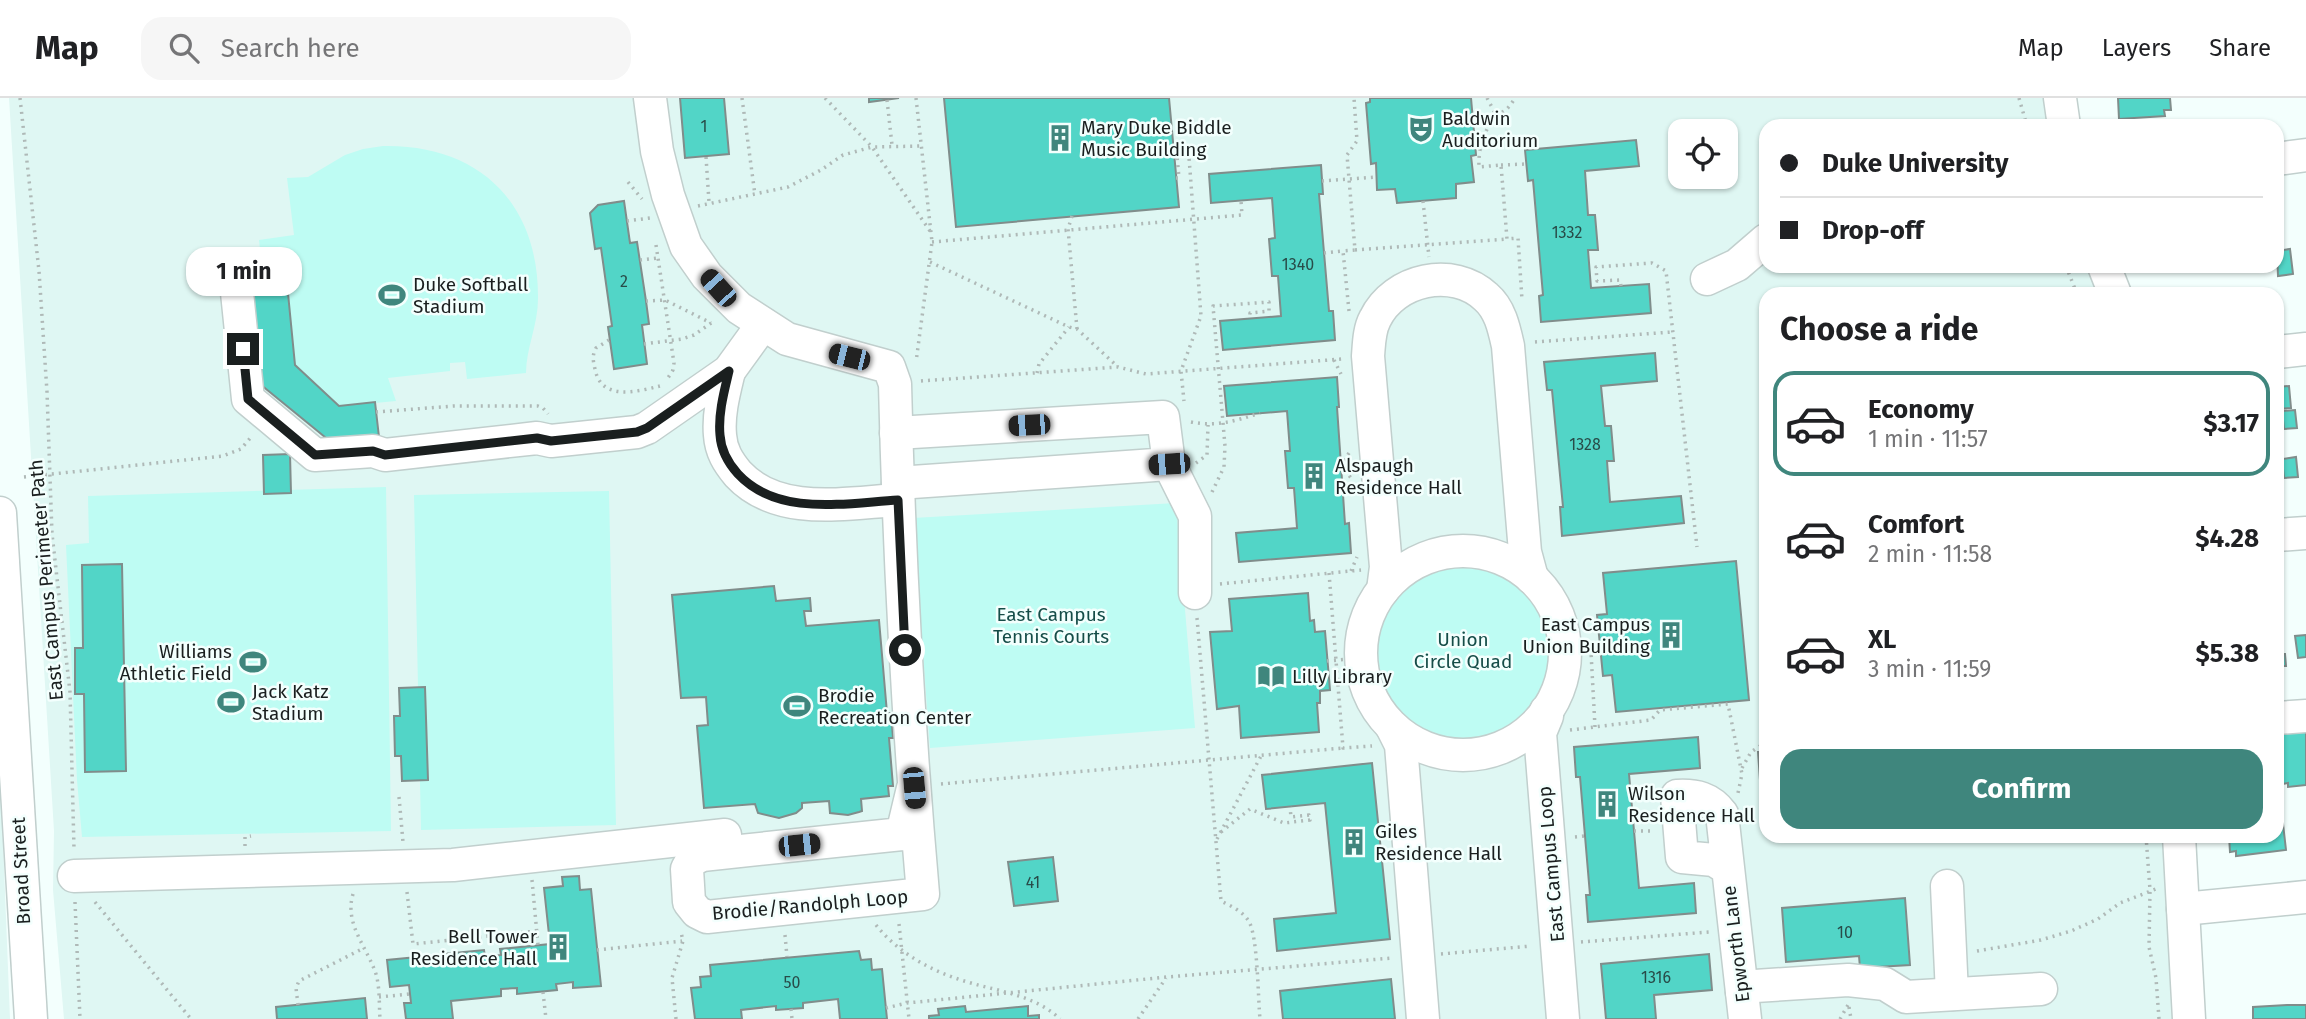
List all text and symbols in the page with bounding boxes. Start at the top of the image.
search box [141,17,631,80]
text: Map [35,28,99,68]
icon: search [165,29,203,67]
text: Search here [221,33,360,64]
text: Map [2018,34,2064,62]
text: Layers [2102,34,2171,62]
text: Share [2209,34,2271,62]
place label: Baldwin Auditorium [1442,107,1538,152]
theatre icon: Baldwin Auditorium [1406,114,1436,144]
place label: Mary Duke Biddle Music Building [1081,116,1232,161]
house number: 1 [701,117,707,136]
map controls [1668,119,1738,189]
button: locate [1668,119,1738,189]
building icon: Mary Duke Biddle Music Building [1045,123,1075,153]
text: Duke University [1822,148,2008,179]
text: Drop-off [1822,215,1924,246]
house number: 1332 [1552,223,1582,242]
callout: 1 min [185,247,301,296]
house number: 1340 [1282,255,1314,274]
text: 1 min [216,257,272,285]
car [697,265,740,311]
house number: 2 [620,272,628,291]
place label: Duke Softball Stadium [413,273,529,318]
sports icon: Duke Softball Stadium [377,280,407,310]
text: Choose a ride [1780,310,1978,348]
route end [227,333,259,365]
car [827,342,872,372]
icon: car [1784,392,1847,455]
text: Economy [1868,394,1974,425]
text: $3.17 [2203,408,2259,439]
car [1008,413,1051,437]
text: 1 min · 11:57 [1868,425,1988,453]
house number: 1328 [1569,435,1601,454]
car [1148,452,1191,476]
place label: Alspaugh Residence Hall [1335,454,1462,499]
street label: East Campus Perimeter Path [24,458,68,702]
building icon: Alspaugh Residence Hall [1299,461,1329,491]
icon: car [1784,507,1847,570]
text: Comfort [1868,509,1964,540]
text: $4.28 [2195,523,2259,554]
text: 2 min · 11:58 [1868,540,1992,568]
park label: East Campus Tennis Courts [993,603,1109,648]
place label: East Campus Union Building [1522,613,1650,658]
building icon: East Campus Union Building [1656,620,1686,650]
icon: car [1784,622,1847,685]
text: XL [1868,624,1896,655]
park label: Union Circle Quad [1414,628,1512,673]
route start [889,634,921,666]
text: $5.38 [2196,638,2259,669]
place label: Williams Athletic Field [120,640,232,685]
sports icon: Williams Athletic Field [238,647,268,677]
text: 3 min · 11:59 [1868,655,1991,683]
library icon: Lilly Library [1256,661,1286,691]
place label: Lilly Library [1292,665,1393,688]
place label: Jack Katz Stadium [252,680,329,725]
place label: Brodie Recreation Center [818,684,972,729]
sports icon: Jack Katz Stadium [216,687,246,717]
sports icon: Brodie Recreation Center [782,691,812,721]
button: Confirm [1780,749,2263,829]
car [902,766,927,810]
place label: Wilson Residence Hall [1628,782,1755,827]
street label: East Campus Loop [1533,785,1569,943]
building icon: Wilson Residence Hall [1592,789,1622,819]
street label: Broad Street [7,817,35,925]
place label: Giles Residence Hall [1375,820,1502,865]
building icon: Giles Residence Hall [1339,827,1369,857]
car [778,832,821,858]
house number: 41 [1026,873,1040,892]
street label: Epworth Lane [1717,884,1755,1004]
street label: Brodie/Randolph Loop [711,885,909,925]
house number: 10 [1837,923,1853,942]
place label: Bell Tower Residence Hall [410,925,538,970]
building icon: Bell Tower Residence Hall [543,932,573,962]
house number: 1316 [1641,968,1671,987]
house number: 50 [784,973,801,992]

